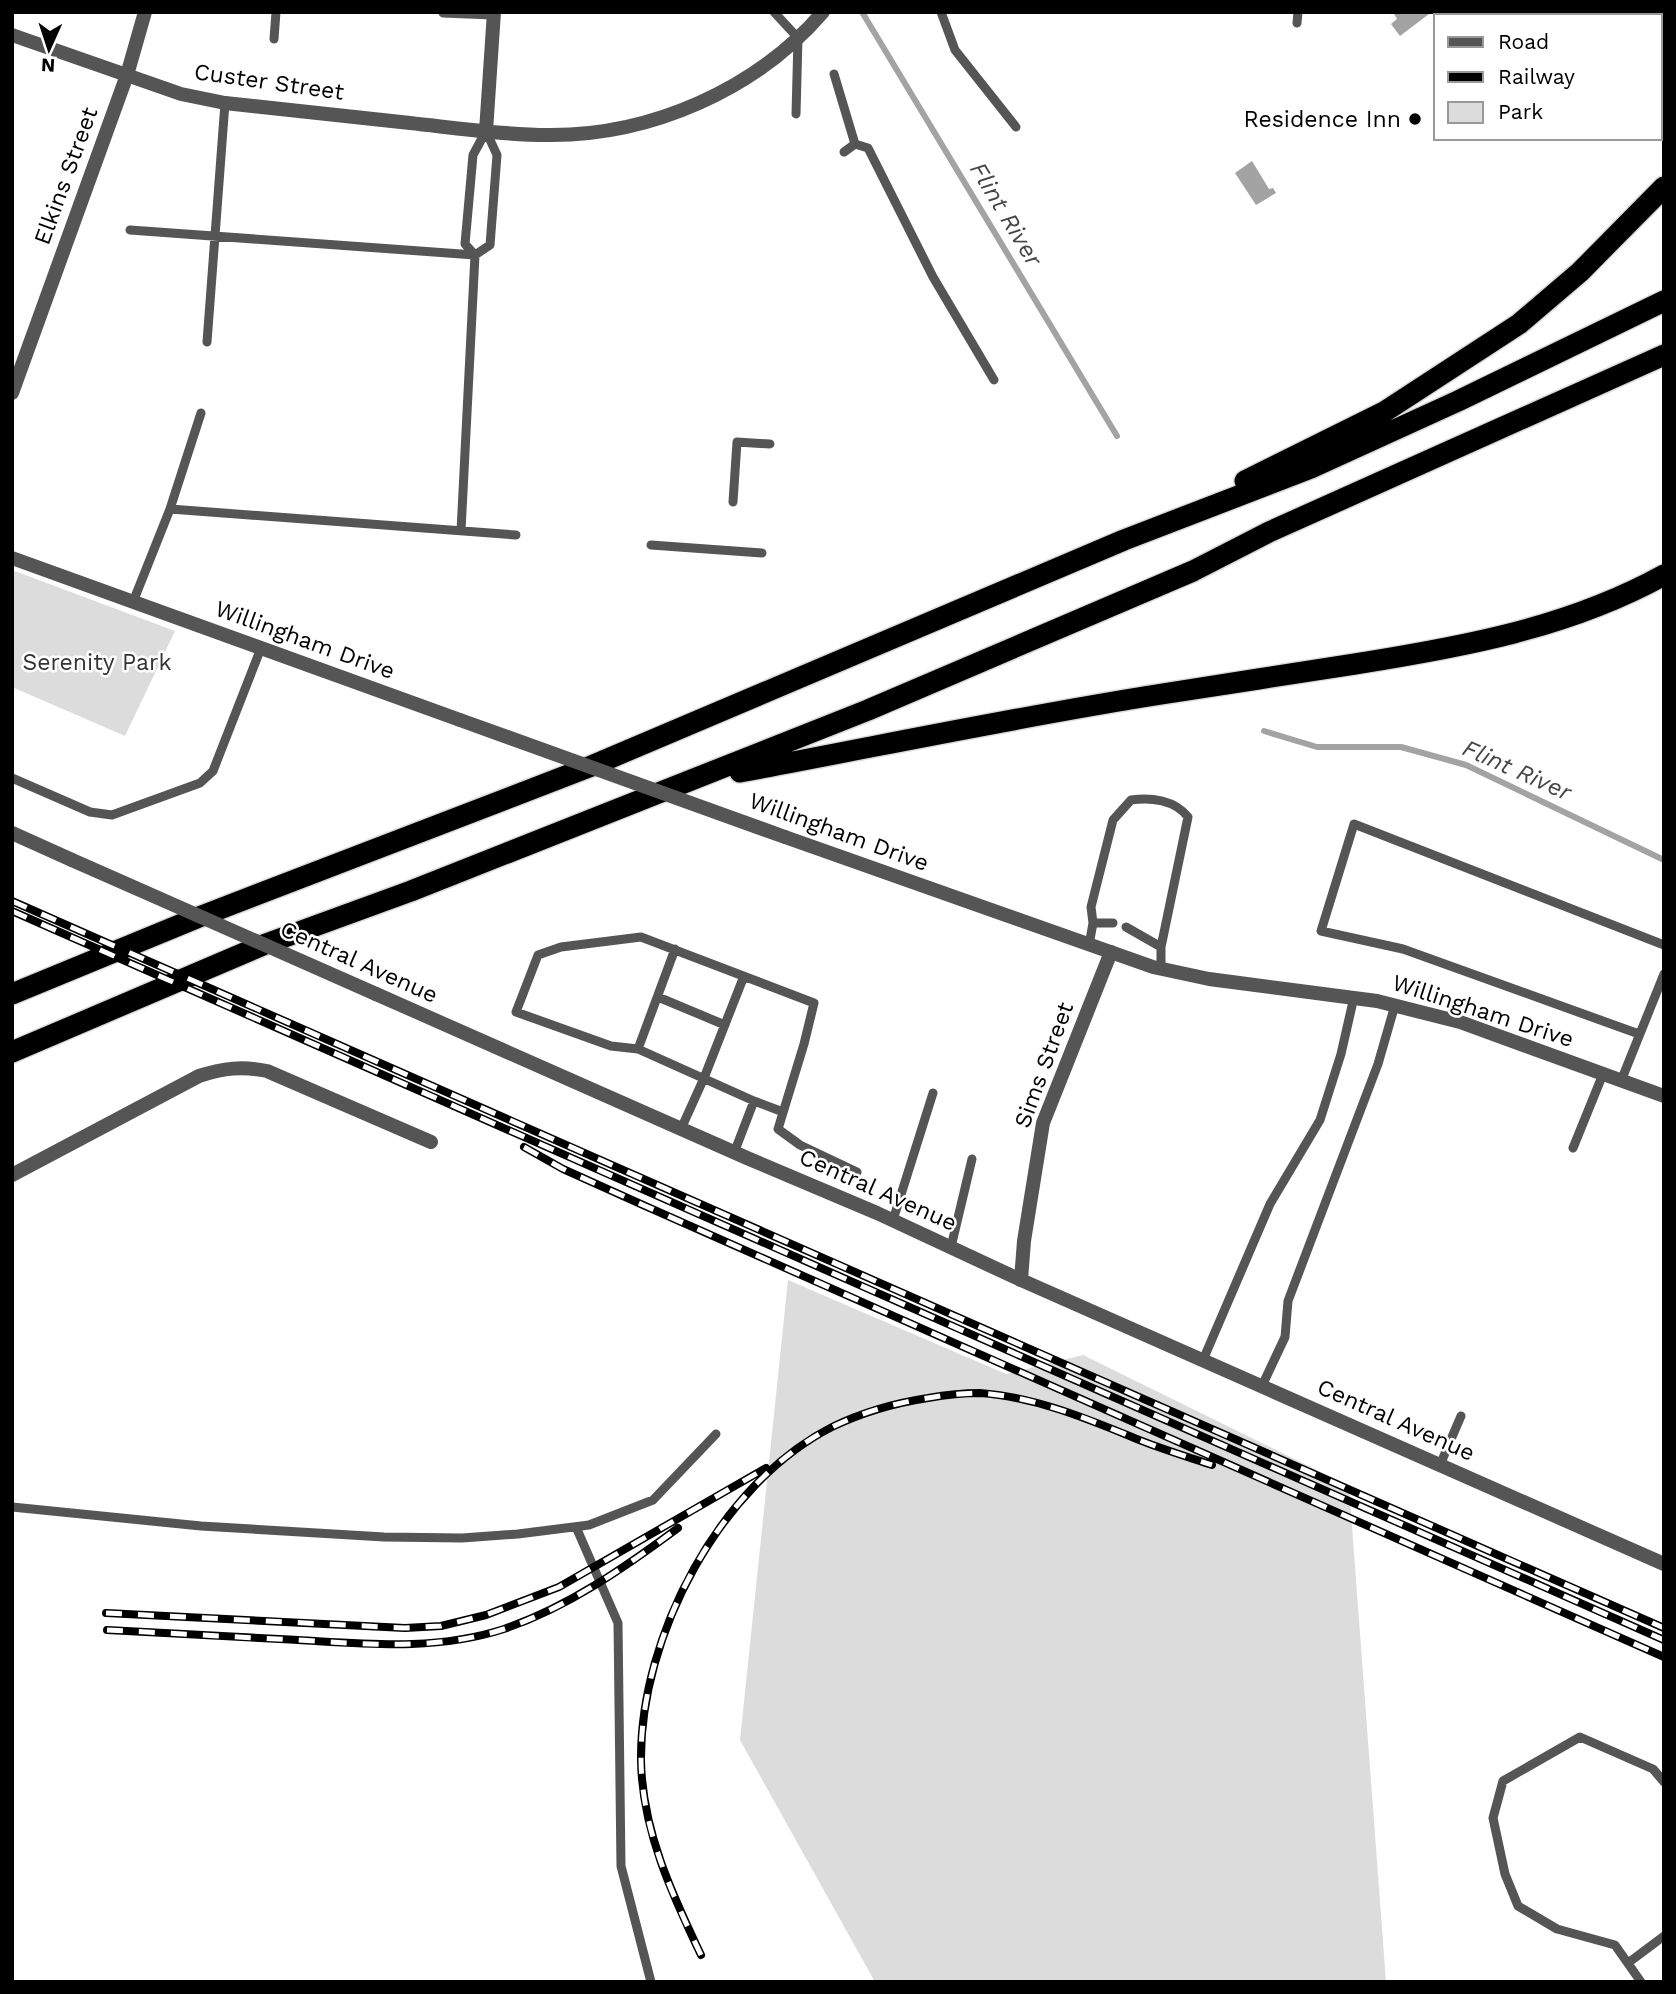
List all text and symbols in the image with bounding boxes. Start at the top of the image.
north arrow [14,14,84,84]
legend [1434,14,1662,140]
text: Road [1498,29,1549,54]
text: N [40,54,56,77]
street label: Custer Street [192,58,346,106]
text: Railway [1498,64,1575,89]
text: Park [1498,99,1543,124]
street label: Elkins Street [29,103,103,248]
place label: Residence Inn [1243,106,1401,133]
marker: Residence Inn [1407,111,1423,127]
water label: Flint River [964,157,1049,272]
street label: Willingham Drive [212,595,398,685]
park label: Serenity Park [23,649,171,676]
water label: Flint River [1458,734,1577,807]
street label: Willingham Drive [746,787,932,877]
street label: Central Avenue [276,915,442,1009]
street label: Willingham Drive [1389,969,1577,1053]
street label: Sims Street [1009,998,1079,1132]
street label: Central Avenue [795,1143,961,1237]
street label: Central Avenue [1313,1373,1479,1467]

